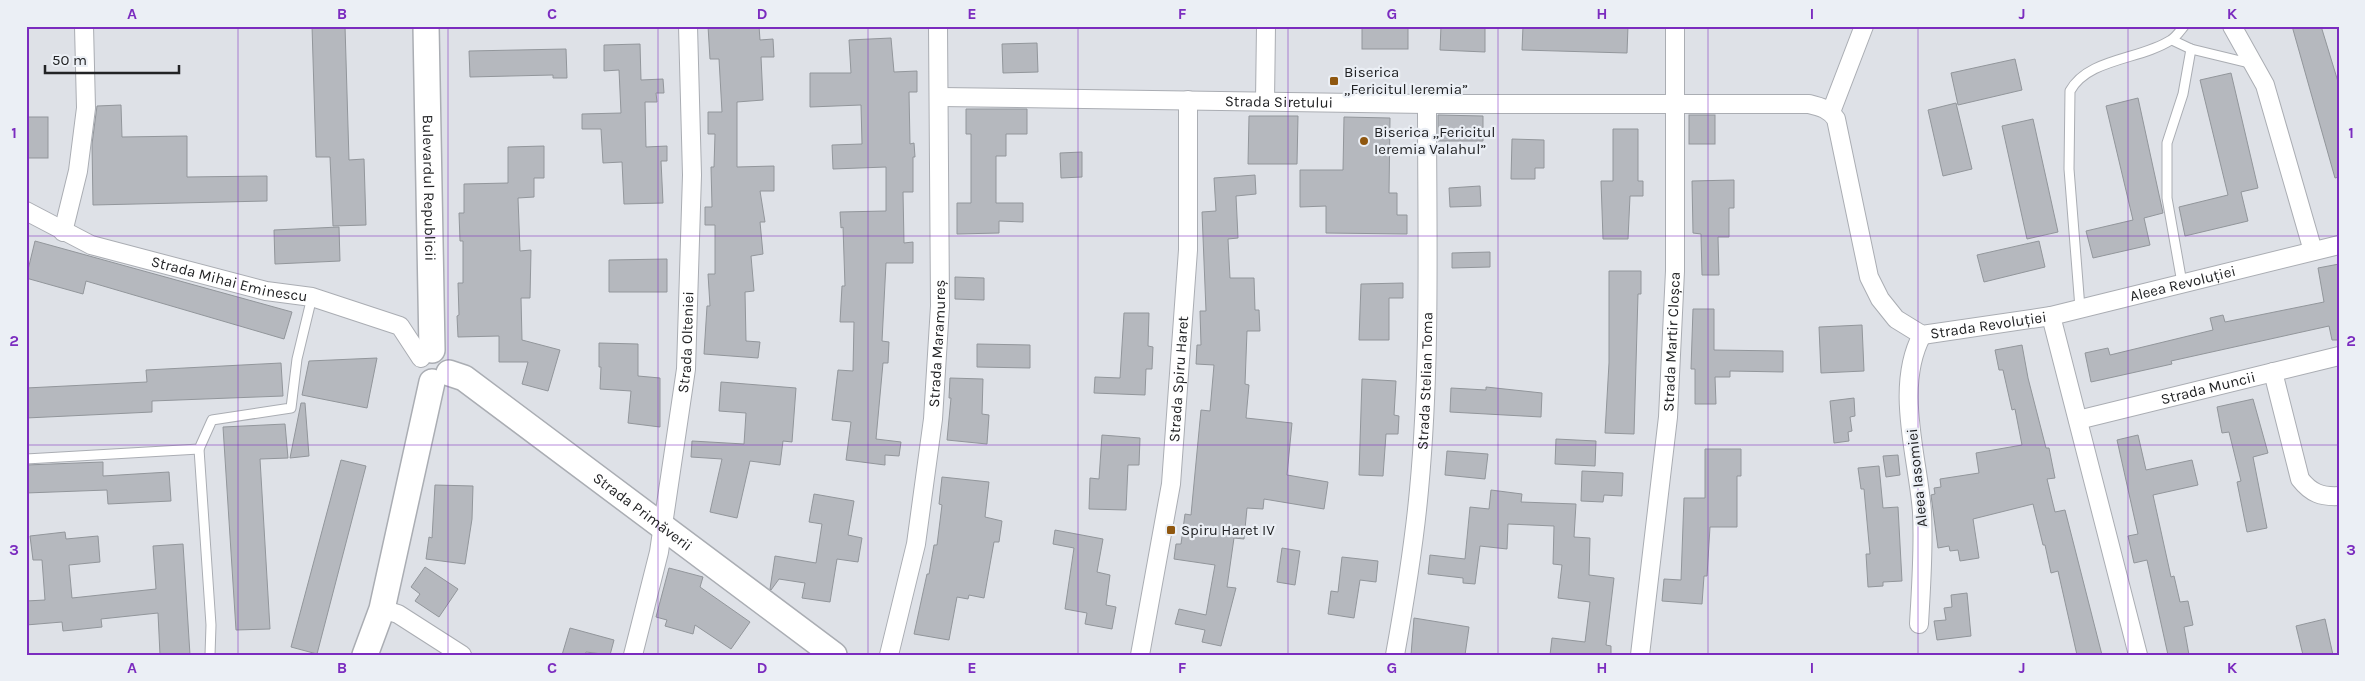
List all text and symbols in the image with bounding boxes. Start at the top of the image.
text: A [127,4,137,23]
text: B [337,4,347,23]
text: C [547,4,557,23]
text: D [757,4,768,23]
text: E [967,4,977,23]
text: F [1178,4,1187,23]
text: G [1387,4,1397,23]
text: H [1596,4,1608,23]
text: I [1810,4,1814,23]
text: J [2018,4,2026,23]
text: K [2227,4,2238,23]
scale bar [45,42,179,74]
text: 50 m [52,51,87,69]
place label: Biserica „Fericitul Ieremia” [1344,63,1468,98]
marker: Biserica „Fericitul Ieremia” [1328,75,1340,87]
street label: Strada Siretului [1225,92,1333,112]
street label: Bulevardul Republicii [419,115,439,261]
text: 1 [11,123,17,142]
place label: Biserica „Fericitul Ieremia Valahul” [1374,123,1496,158]
text: 1 [2348,123,2354,142]
marker: Biserica „Fericitul Ieremia Valahul” [1358,135,1370,147]
street label: Strada Mihai Eminescu [149,252,309,305]
street label: Aleea Revoluției [2128,262,2237,305]
street label: Strada Martir Cloșca [1659,271,1684,412]
street label: Strada Maramureș [925,280,949,408]
street label: Strada Olteniei [674,291,697,394]
street label: Strada Revoluției [1929,308,2048,343]
street label: Strada Stelian Toma [1413,312,1436,451]
street label: Strada Spiru Haret [1165,315,1192,443]
text: 2 [9,331,19,350]
text: 2 [2346,331,2356,350]
street label: Strada Muncii [2159,368,2257,408]
street label: Aleea Iasomiei [1903,428,1931,528]
street label: Strada Primăverii [590,469,696,555]
place label: Spiru Haret IV [1181,521,1275,539]
marker: Spiru Haret IV [1165,524,1177,536]
text: 3 [9,540,19,559]
text: 3 [2346,540,2356,559]
text: A [127,658,137,677]
text: B [337,658,347,677]
text: C [547,658,557,677]
text: D [757,658,768,677]
text: E [967,658,977,677]
text: F [1178,658,1187,677]
text: G [1387,658,1397,677]
text: H [1596,658,1608,677]
text: I [1810,658,1814,677]
text: J [2018,658,2026,677]
text: K [2227,658,2238,677]

